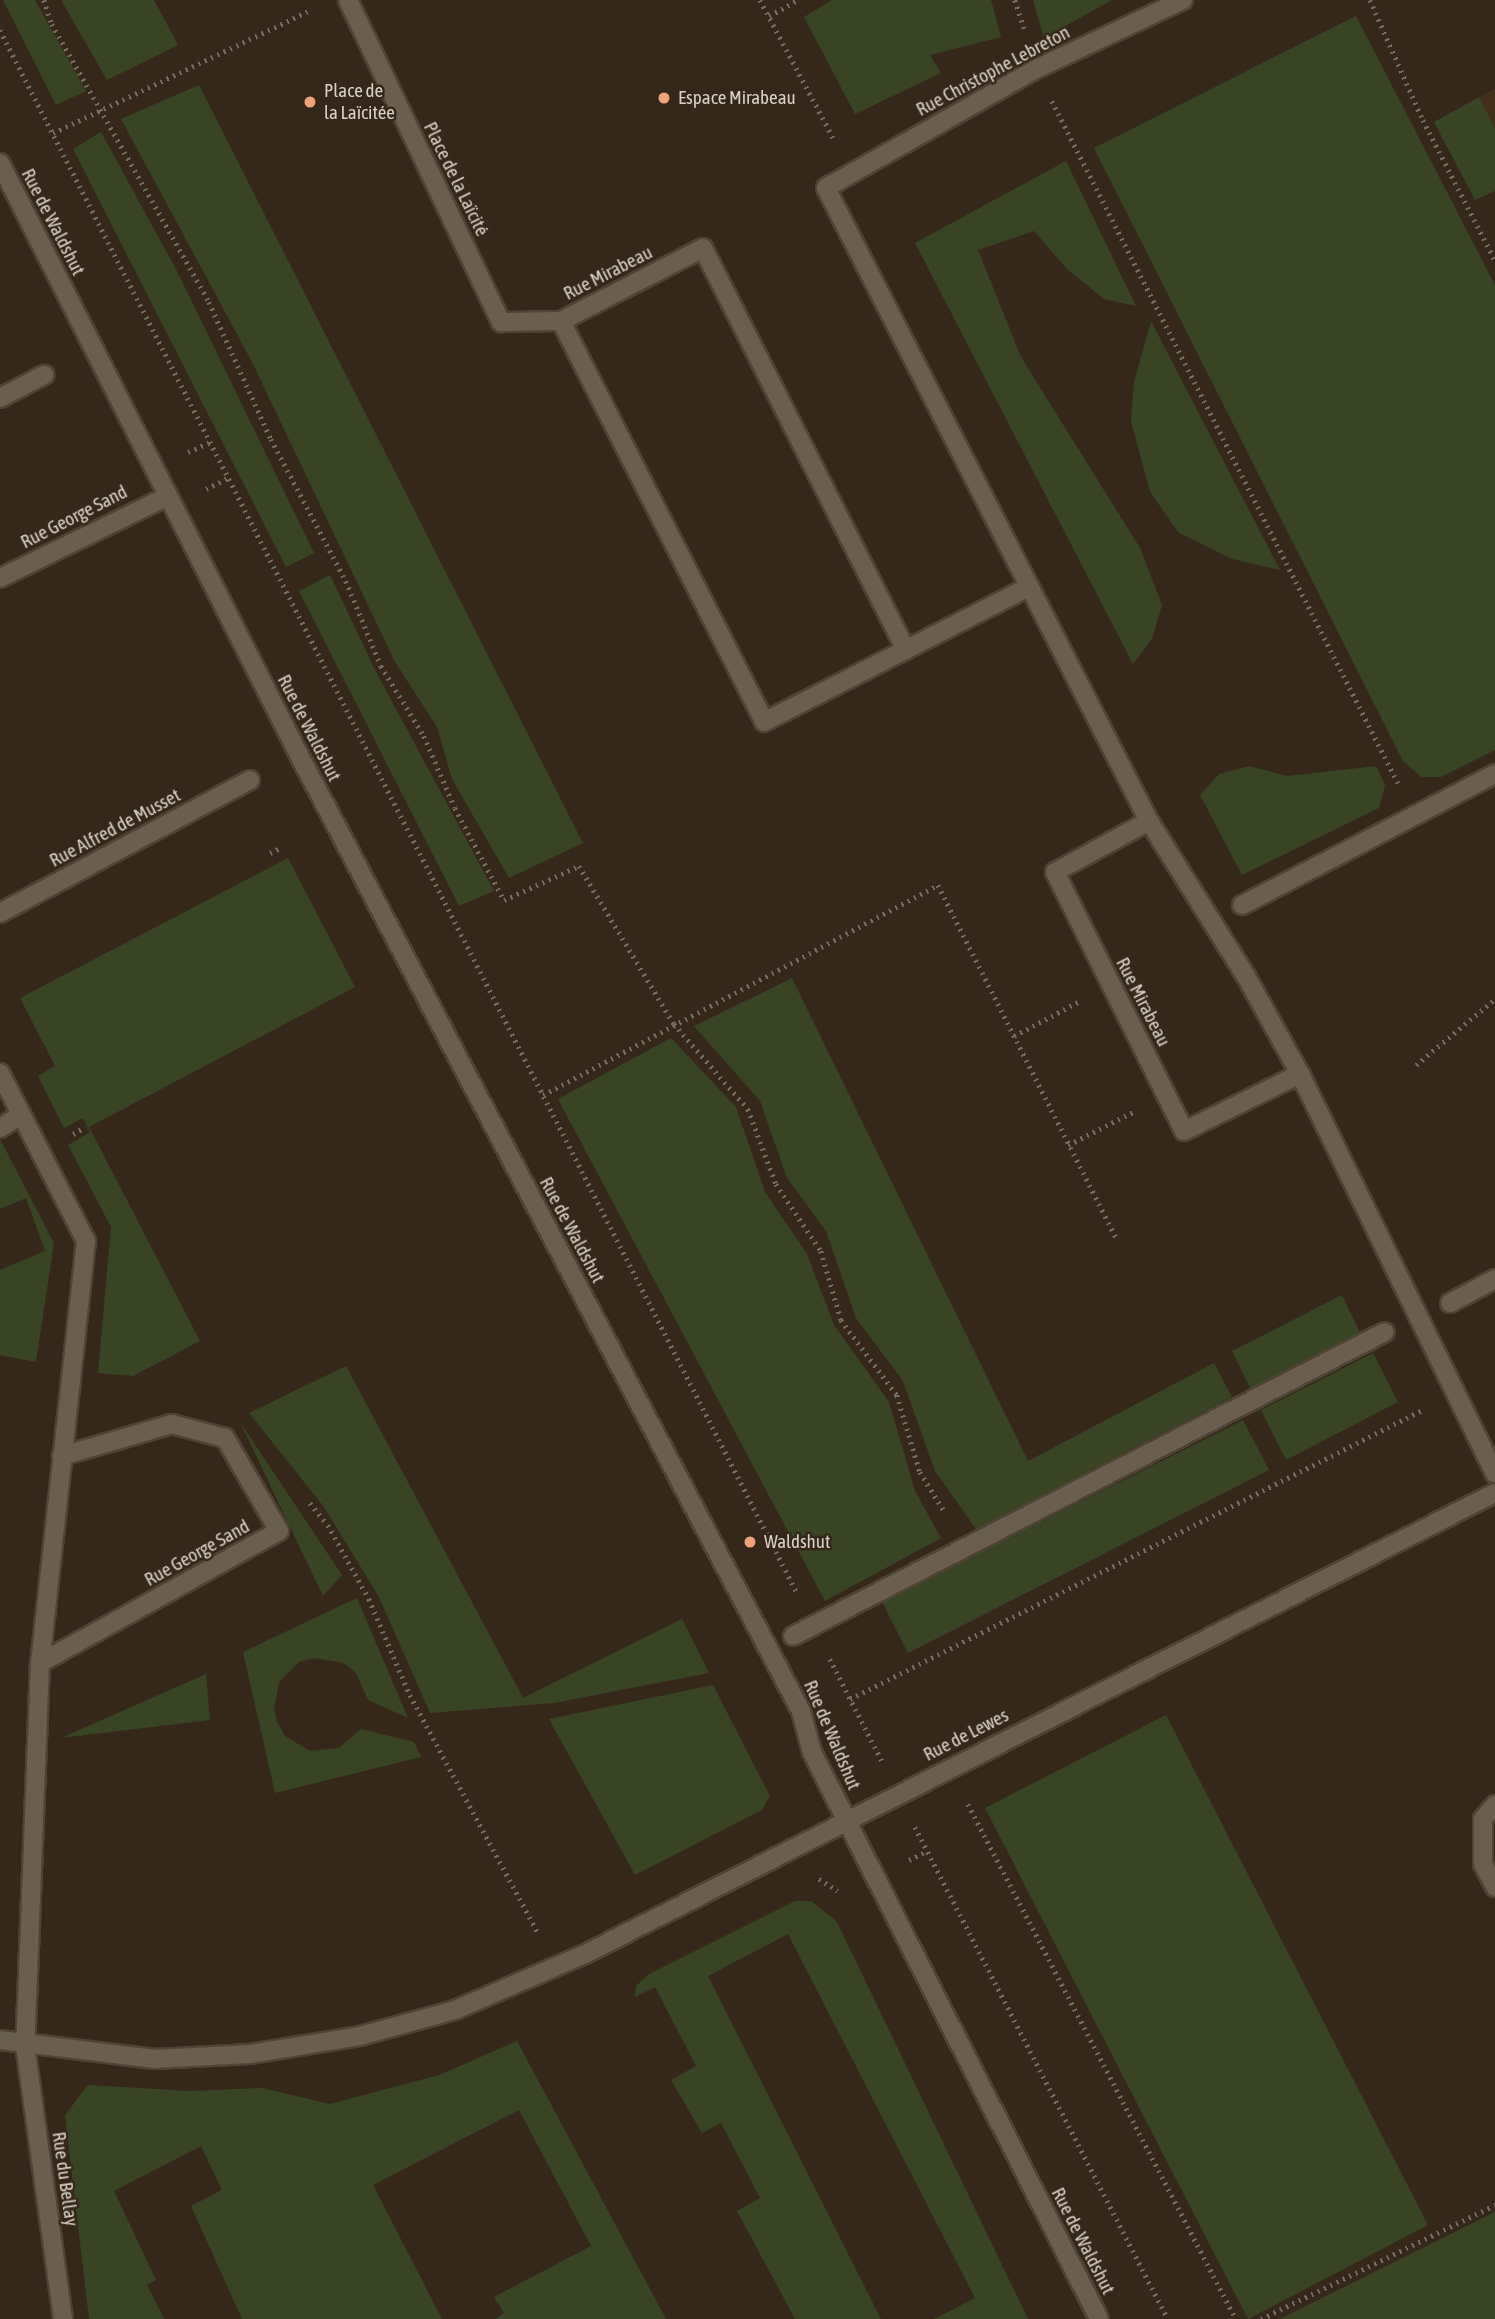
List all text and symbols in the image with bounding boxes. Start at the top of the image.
street label: Rue Christophe Lebreton [912,21,1074,121]
place label: Place de la Laïcitée [324,80,395,124]
place label: Espace Mirabeau [678,87,796,109]
marker: Espace Mirabeau [656,90,672,106]
marker: Place de la Laïcitée [302,94,318,110]
street label: Place de la Laïcité [419,118,493,240]
street label: Rue de Waldshut [16,165,90,279]
street label: Rue Mirabeau [560,241,656,305]
street label: Rue George Sand [17,480,131,554]
street label: Rue de Waldshut [272,671,346,785]
street label: Rue Alfred de Musset [46,784,184,872]
street label: Rue Mirabeau [1111,954,1175,1050]
street label: Rue de Waldshut [535,1173,609,1287]
street label: Rue George Sand [141,1515,253,1591]
place label: Waldshut [764,1531,830,1553]
marker: Waldshut [742,1534,758,1550]
street label: Rue de Waldshut [799,1677,865,1793]
street label: Rue de Lewes [920,1704,1012,1766]
street label: Rue du Bellay [47,2130,83,2228]
street label: Rue de Waldshut [1046,2184,1120,2298]

